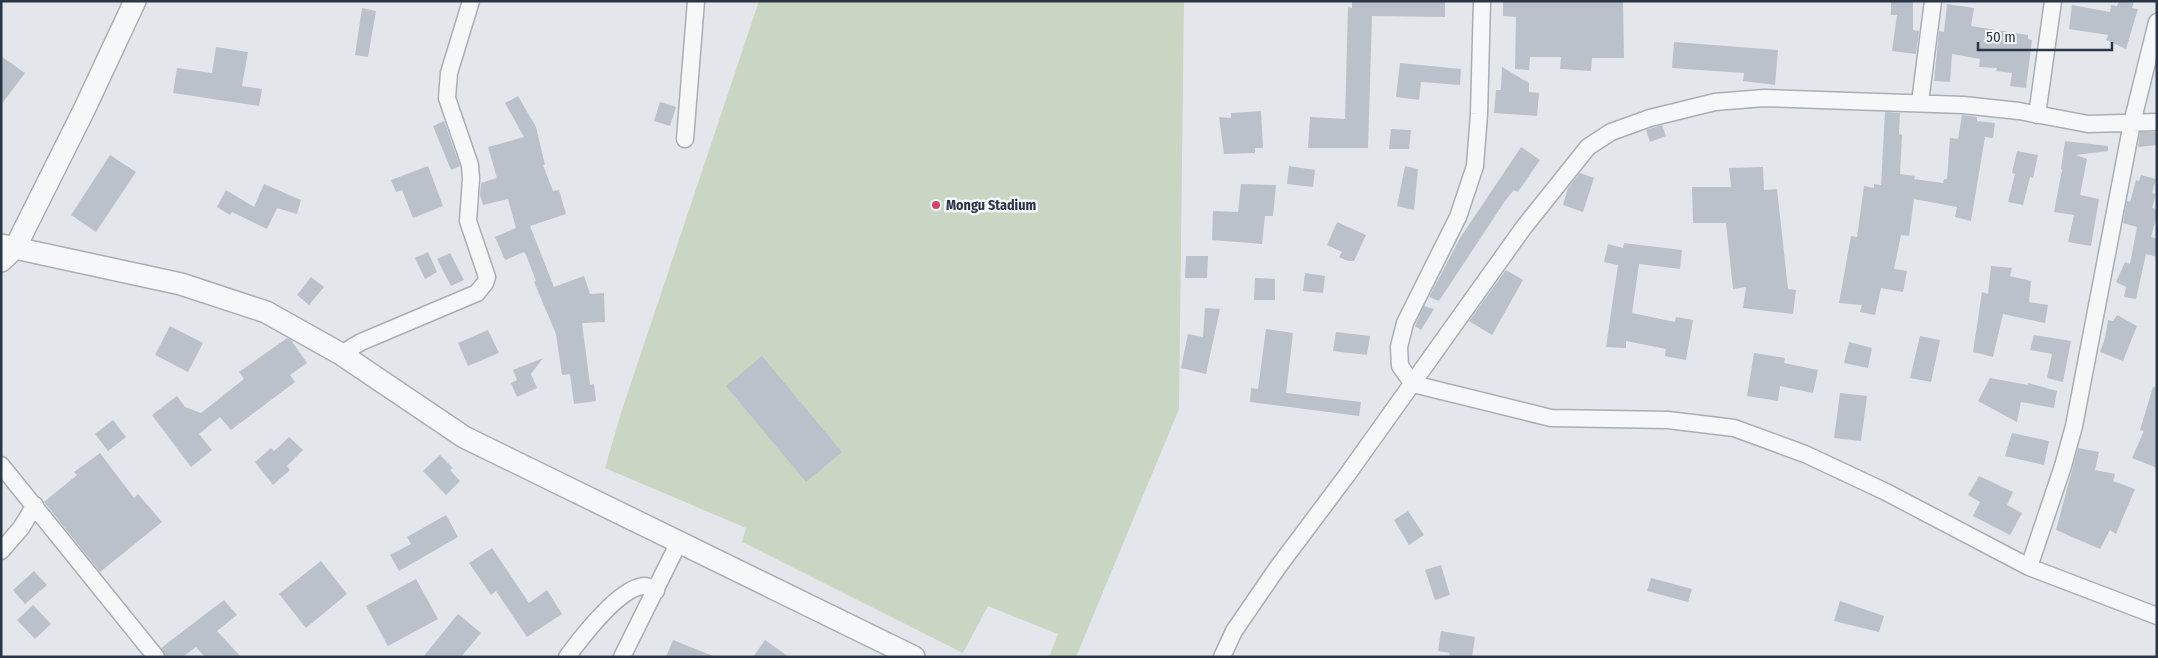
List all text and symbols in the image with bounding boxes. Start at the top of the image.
scale bar [1978,20,2112,52]
text: 50 m [1986,28,2016,46]
place label: Mongu Stadium [946,197,1036,214]
marker: Mongu Stadium [930,199,942,211]

